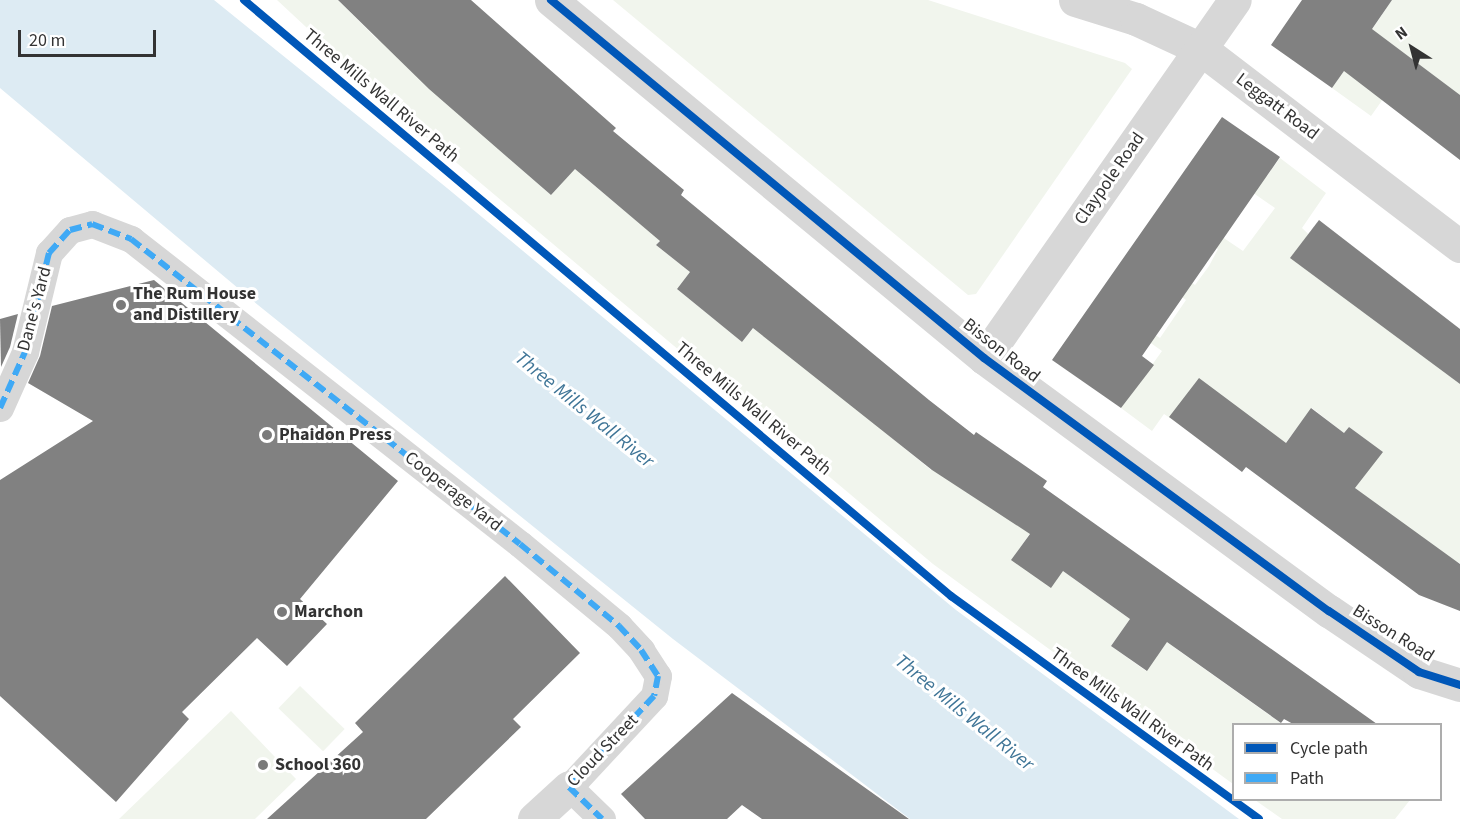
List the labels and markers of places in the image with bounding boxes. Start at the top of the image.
place label: The Rum House and Distillery [133,284,256,326]
marker: The Rum House and Distillery [114,298,128,312]
place label: Phaidon Press [279,424,392,446]
marker: Phaidon Press [260,428,274,442]
place label: Marchon [294,601,363,623]
marker: Marchon [275,605,289,619]
place label: School 360 [275,754,361,776]
marker: School 360 [256,758,270,772]

